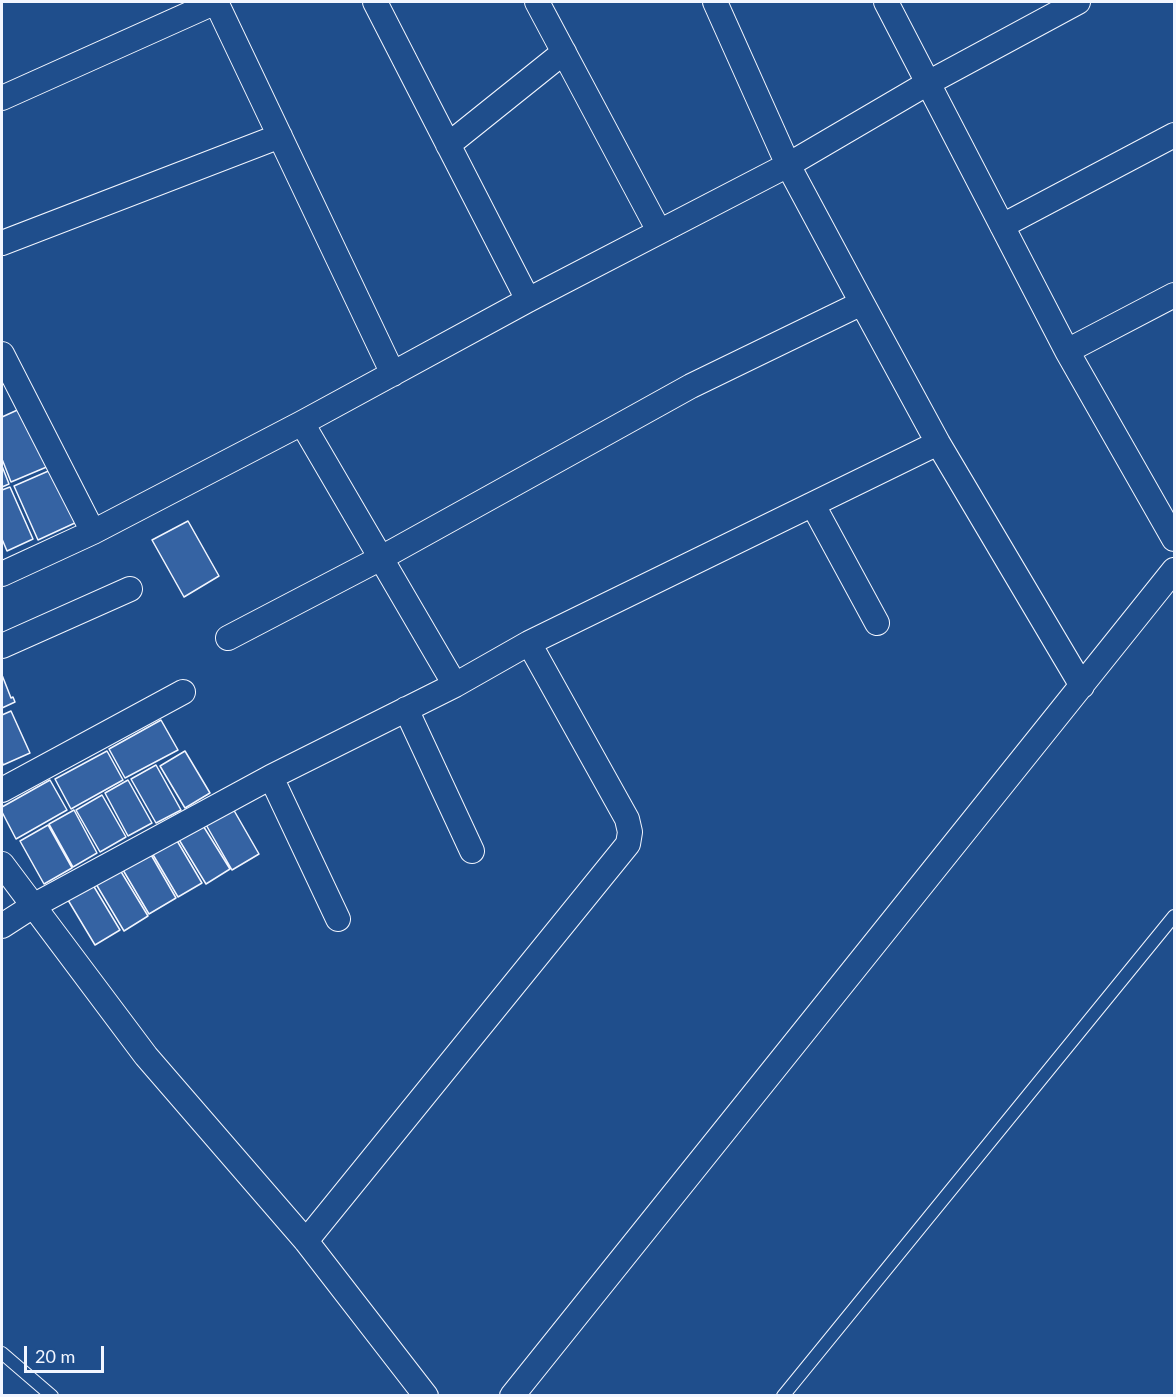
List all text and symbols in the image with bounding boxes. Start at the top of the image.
scale bar [27,1334,106,1372]
text: 20 m [35,1345,75,1367]

